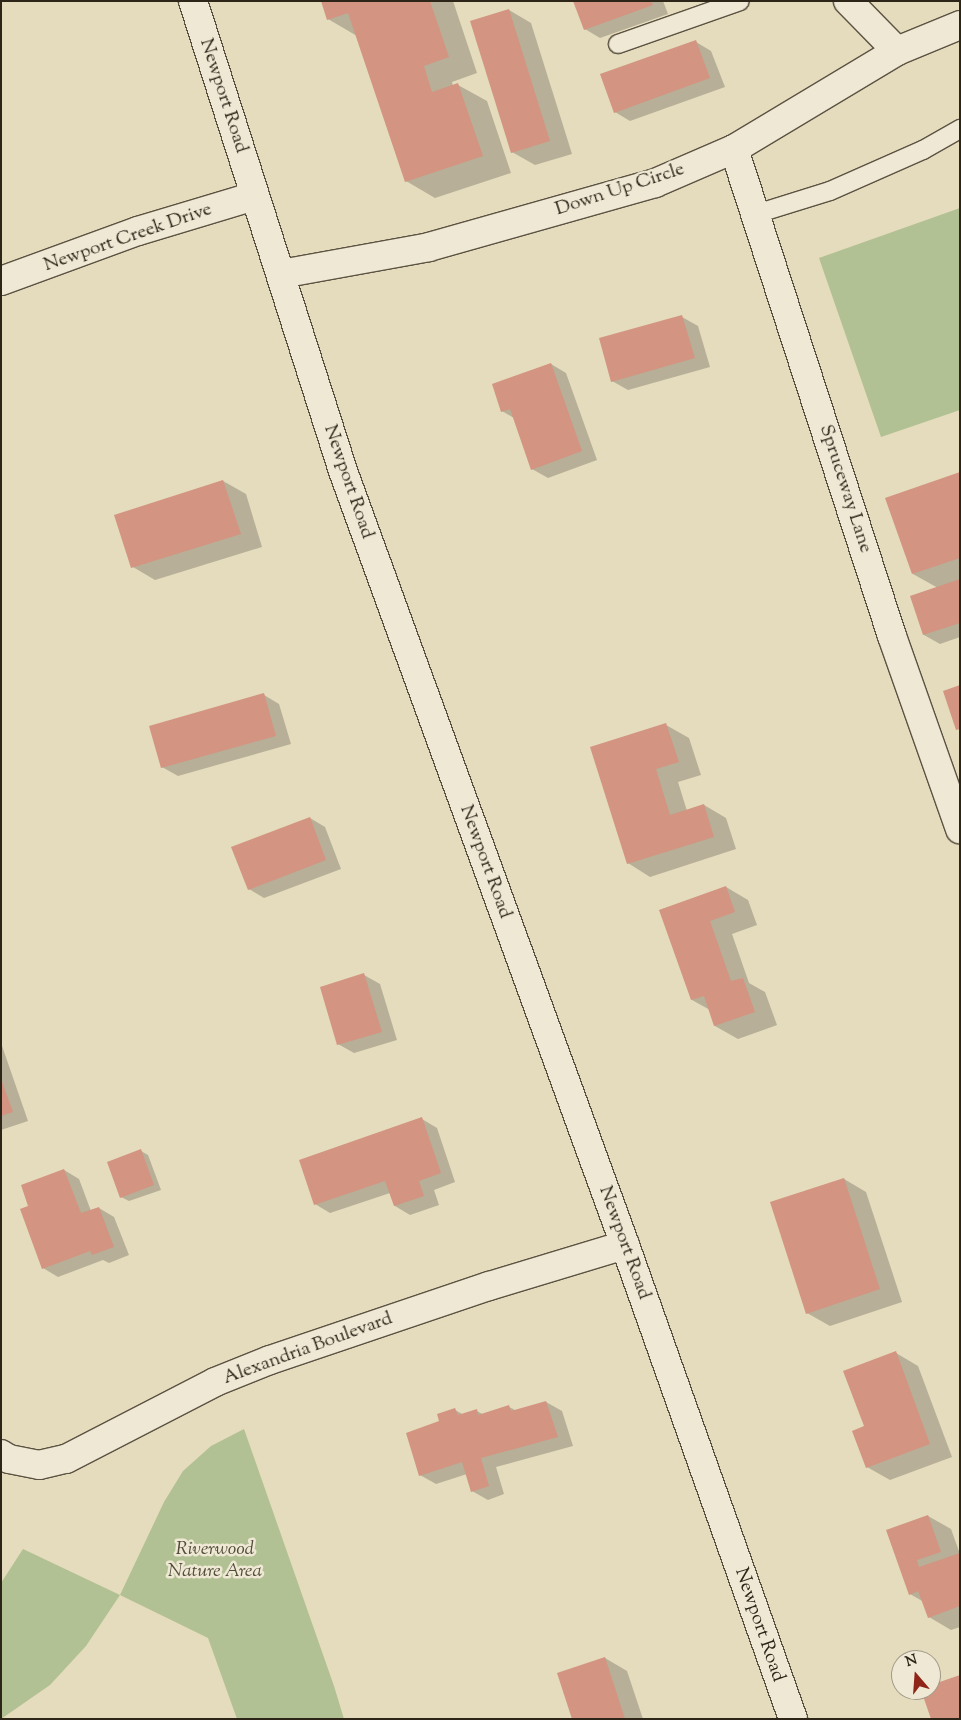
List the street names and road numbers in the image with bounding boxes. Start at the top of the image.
street label: Newport Road [194,36,252,156]
street label: Down Up Circle [553,158,687,222]
street label: Newport Creek Drive [41,199,215,277]
street label: Newport Road [318,422,378,542]
street label: Spruceway Lane [814,422,876,556]
street label: Newport Road [454,802,516,922]
street label: Newport Road [593,1183,655,1303]
street label: Alexandria Boulevard [220,1308,396,1390]
street label: Newport Road [729,1565,789,1685]

